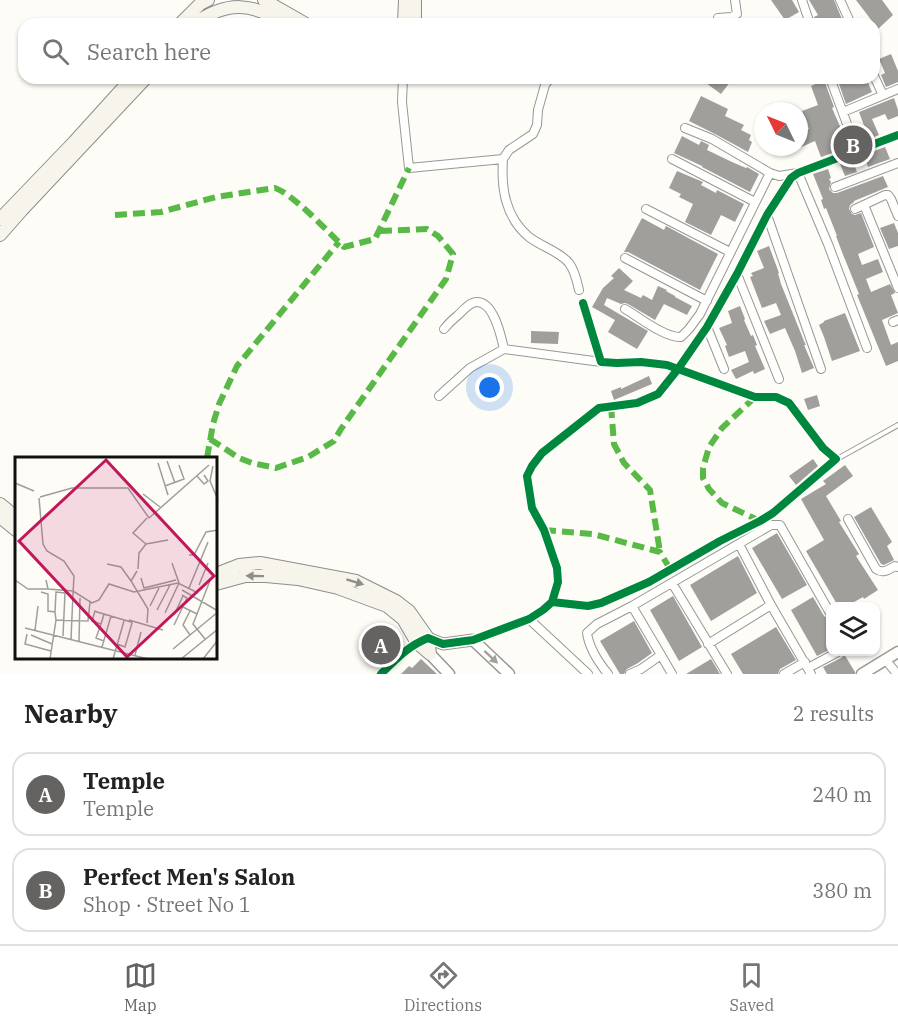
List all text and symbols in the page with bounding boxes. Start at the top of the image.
search box [18,18,880,84]
icon: search [39,35,72,68]
text: Search here [87,37,211,66]
north arrow [754,102,808,156]
pin: B [834,122,872,168]
your location [475,373,504,402]
inset map [15,457,218,659]
one-way arrow [245,571,264,581]
one-way arrow [346,578,364,587]
map controls [826,602,880,656]
button: layers [826,602,880,656]
pin: A [362,622,400,668]
one-way arrow [484,650,499,664]
text: Nearby [24,696,118,730]
text: 2 results [793,700,874,727]
text: Temple [83,766,165,795]
text: A [39,781,52,808]
text: 240 m [812,781,872,808]
text: Temple [83,795,154,822]
text: Perfect Men's Salon [83,862,295,891]
text: B [38,877,53,904]
text: 380 m [812,877,872,904]
text: Shop · Street No 1 [83,891,251,918]
tab: Map [124,959,157,1015]
tab: Directions [404,959,482,1015]
tab: Saved [729,959,774,1015]

